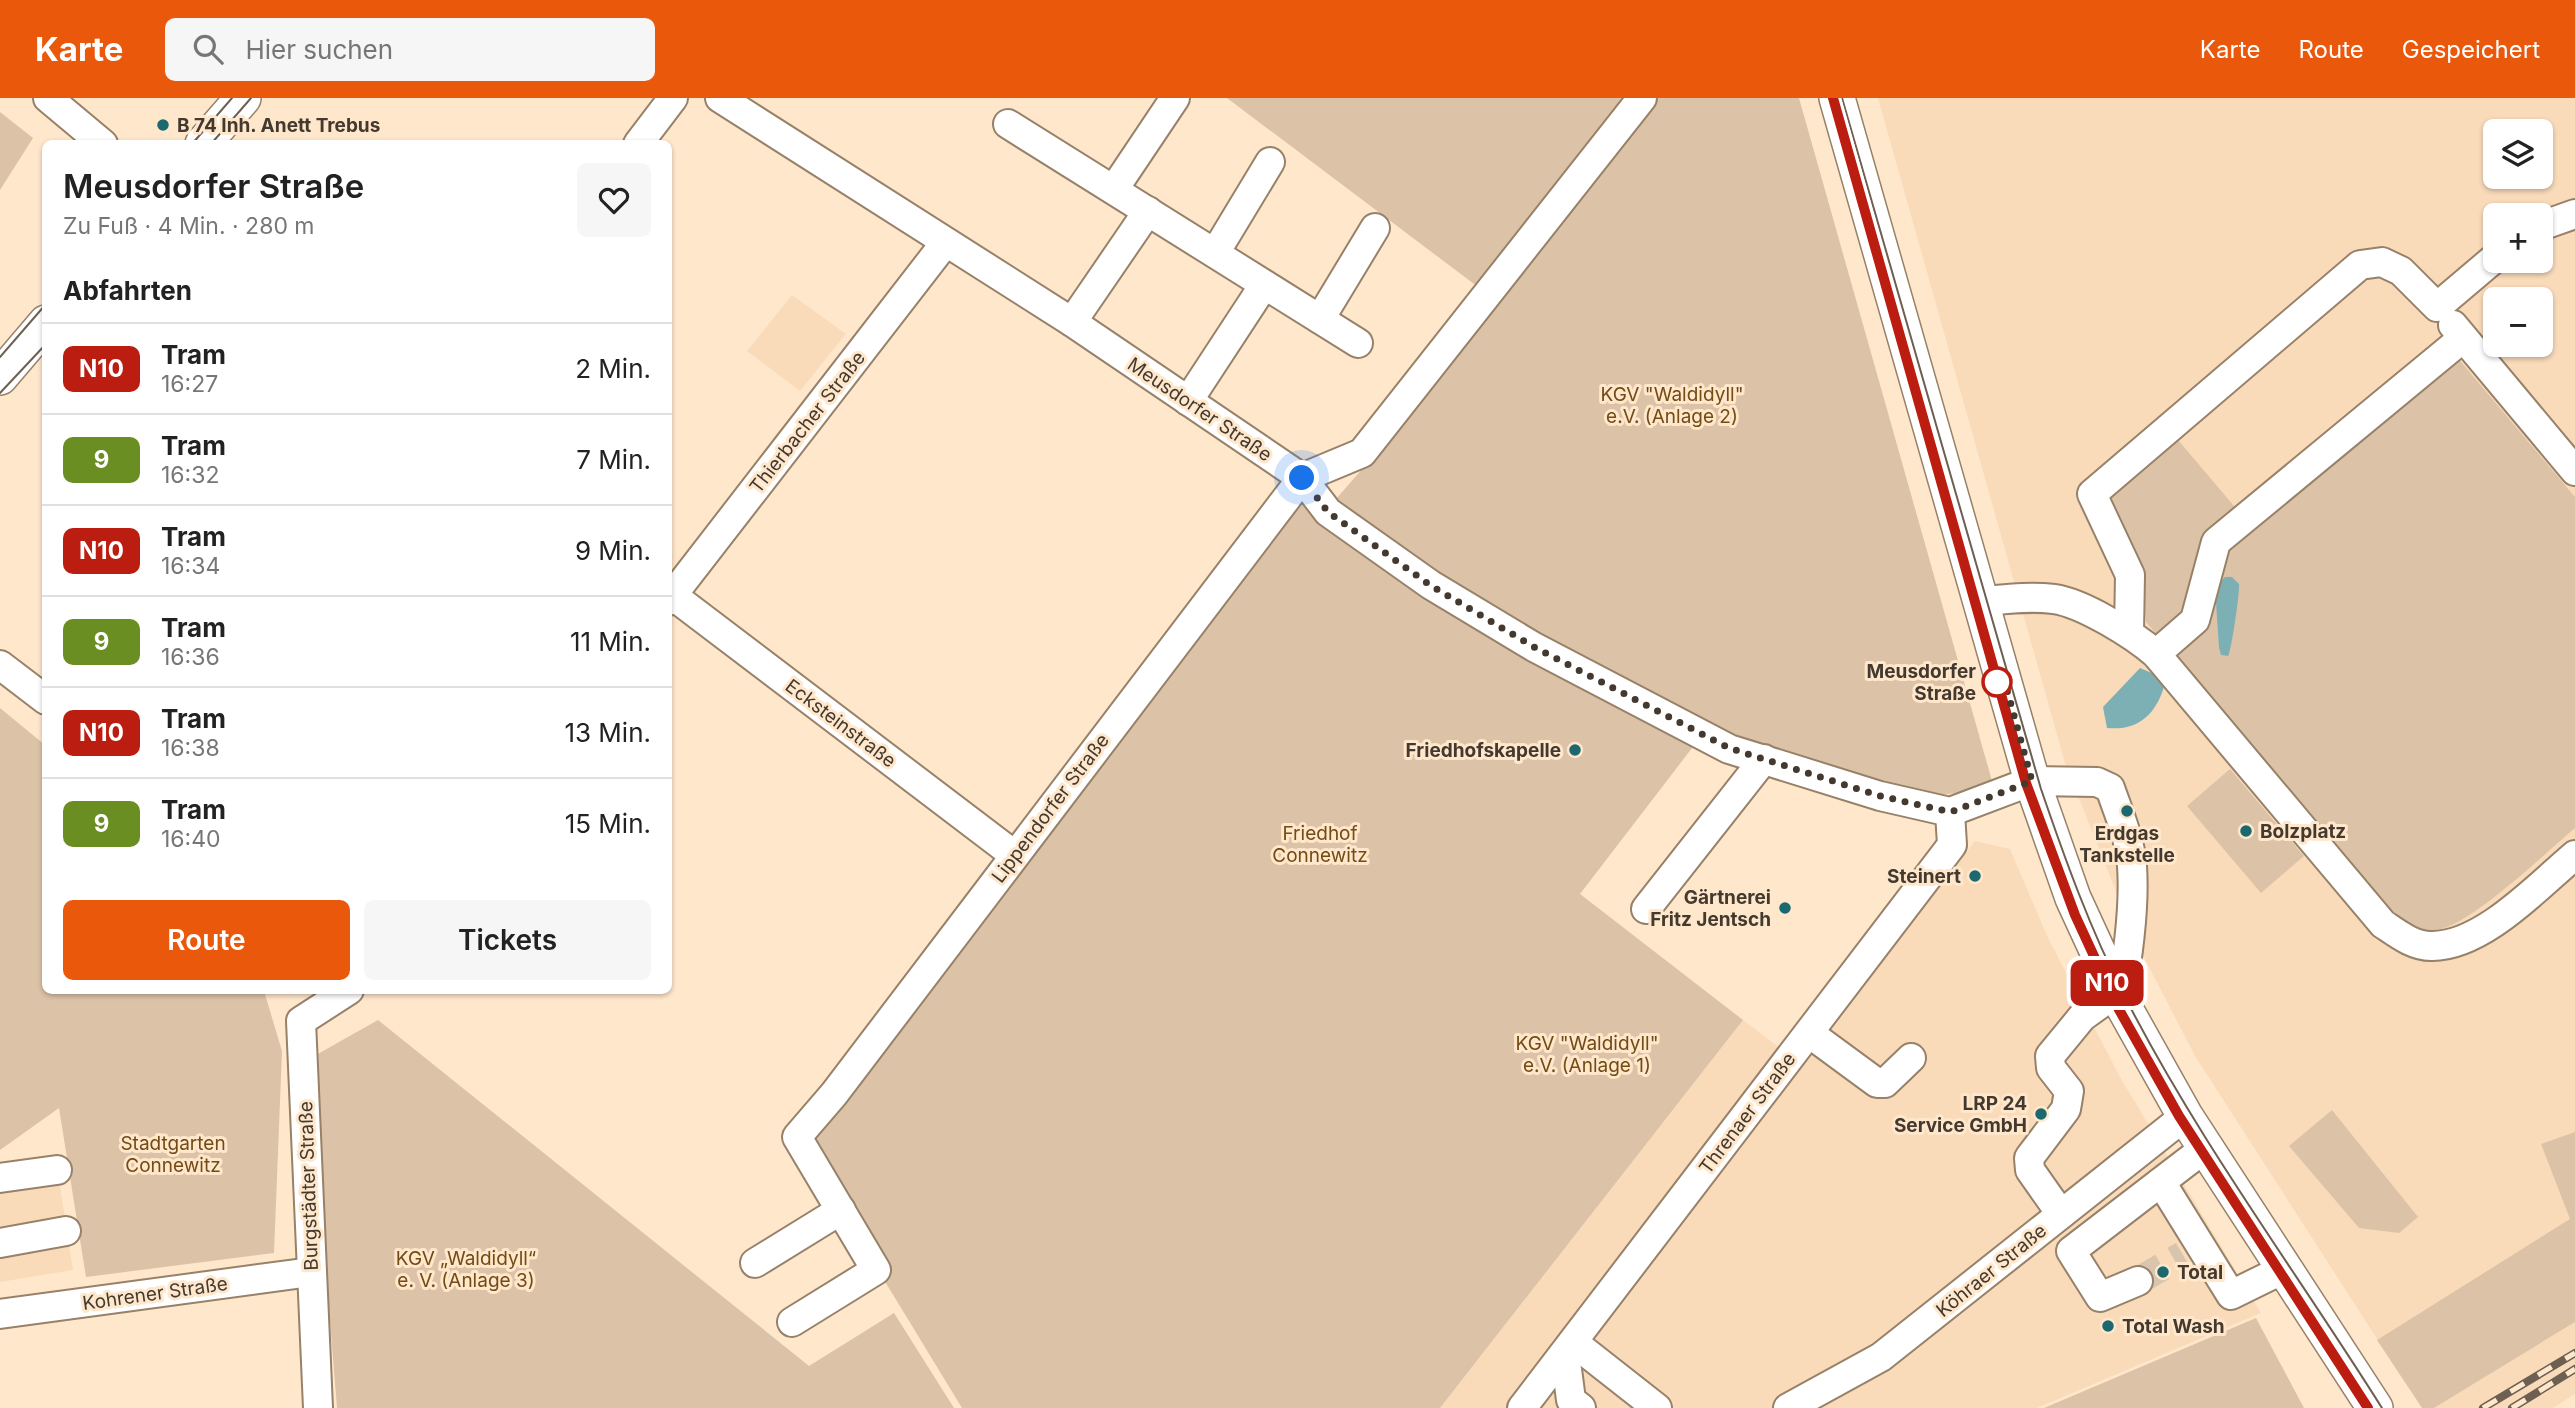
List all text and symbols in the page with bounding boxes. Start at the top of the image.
search box [165,18,655,81]
text: Karte [35,29,123,69]
icon: search [189,30,227,68]
text: Hier suchen [245,34,393,65]
text: Karte [2200,35,2260,64]
text: Route [2298,35,2364,64]
text: Gespeichert [2402,35,2540,64]
place label: B 74 Inh. Anett Trebus [177,114,380,137]
marker: B 74 Inh. Anett Trebus [155,117,171,133]
map controls [2483,119,2553,357]
button: layers [2483,119,2553,189]
button: heart [577,163,651,237]
text: Meusdorfer Straße [63,166,364,206]
button: + [2483,203,2553,273]
text: Zu Fuß · 4 Min. · 280 m [63,212,315,240]
text: Abfahrten [63,275,192,306]
button: − [2483,287,2553,357]
text: Tram [161,339,226,370]
street label: Thierbacher Straße [745,347,870,498]
text: 2 Min. [575,353,651,384]
street label: Meusdorfer Straße [1123,353,1276,466]
text: N10 [79,354,124,383]
text: 16:27 [161,370,218,398]
park label: KGV "Waldidyll" e.V. (Anlage 2) [1601,383,1744,428]
text: Tram [161,430,226,461]
text: 7 Min. [576,444,651,475]
text: 9 [94,445,109,474]
your location [1284,460,1319,495]
text: 16:32 [161,461,219,489]
text: Tram [161,521,226,552]
text: 9 Min. [575,535,651,566]
text: N10 [79,536,124,565]
text: 16:34 [161,552,220,580]
text: Tram [161,612,226,643]
text: 11 Min. [570,626,651,657]
text: 9 [94,627,109,656]
text: 16:36 [161,643,220,671]
place label: Meusdorfer Straße [1867,660,1976,705]
marker: Meusdorfer Straße [1982,667,2012,697]
street label: Ecksteinstraße [781,674,901,772]
text: Tram [161,703,226,734]
text: 13 Min. [564,717,651,748]
text: N10 [79,718,124,747]
street label: Lippendorfer Straße [987,729,1114,887]
text: 16:38 [161,734,220,762]
place label: Friedhofskapelle [1406,739,1561,762]
marker: Friedhofskapelle [1567,742,1583,758]
text: Tram [161,794,226,825]
marker: Erdgas Tankstelle [2119,803,2135,819]
text: 15 Min. [565,808,651,839]
text: 9 [94,809,109,838]
place label: Bolzplatz [2260,820,2346,843]
park label: Friedhof Connewitz [1272,822,1368,867]
place label: Erdgas Tankstelle [2079,822,2175,867]
marker: Bolzplatz [2238,823,2254,839]
text: 16:40 [161,825,221,853]
place label: Steinert [1887,865,1961,888]
marker: Steinert [1967,868,1983,884]
place label: Gärtnerei Fritz Jentsch [1650,886,1771,931]
button: Route [63,900,350,980]
button: Tickets [364,900,651,980]
marker: Gärtnerei Fritz Jentsch [1777,900,1793,916]
line badge: N10 [2067,960,2147,1006]
text: N10 [2085,968,2129,997]
park label: KGV "Waldidyll" e.V. (Anlage 1) [1516,1032,1659,1077]
street label: Threnaer Straße [1694,1048,1800,1178]
place label: LRP 24 Service GmbH [1894,1092,2027,1137]
street label: Burgstädter Straße [294,1101,323,1271]
marker: LRP 24 Service GmbH [2033,1106,2049,1122]
park label: Stadtgarten Connewitz [120,1132,226,1177]
street label: Köhraer Straße [1932,1219,2051,1322]
park label: KGV „Waldidyll“ e. V. (Anlage 3) [396,1247,536,1292]
place label: Total [2177,1261,2223,1284]
marker: Total [2155,1264,2171,1280]
street label: Kohrener Straße [81,1272,229,1315]
place label: Total Wash [2122,1315,2225,1338]
marker: Total Wash [2100,1318,2116,1334]

